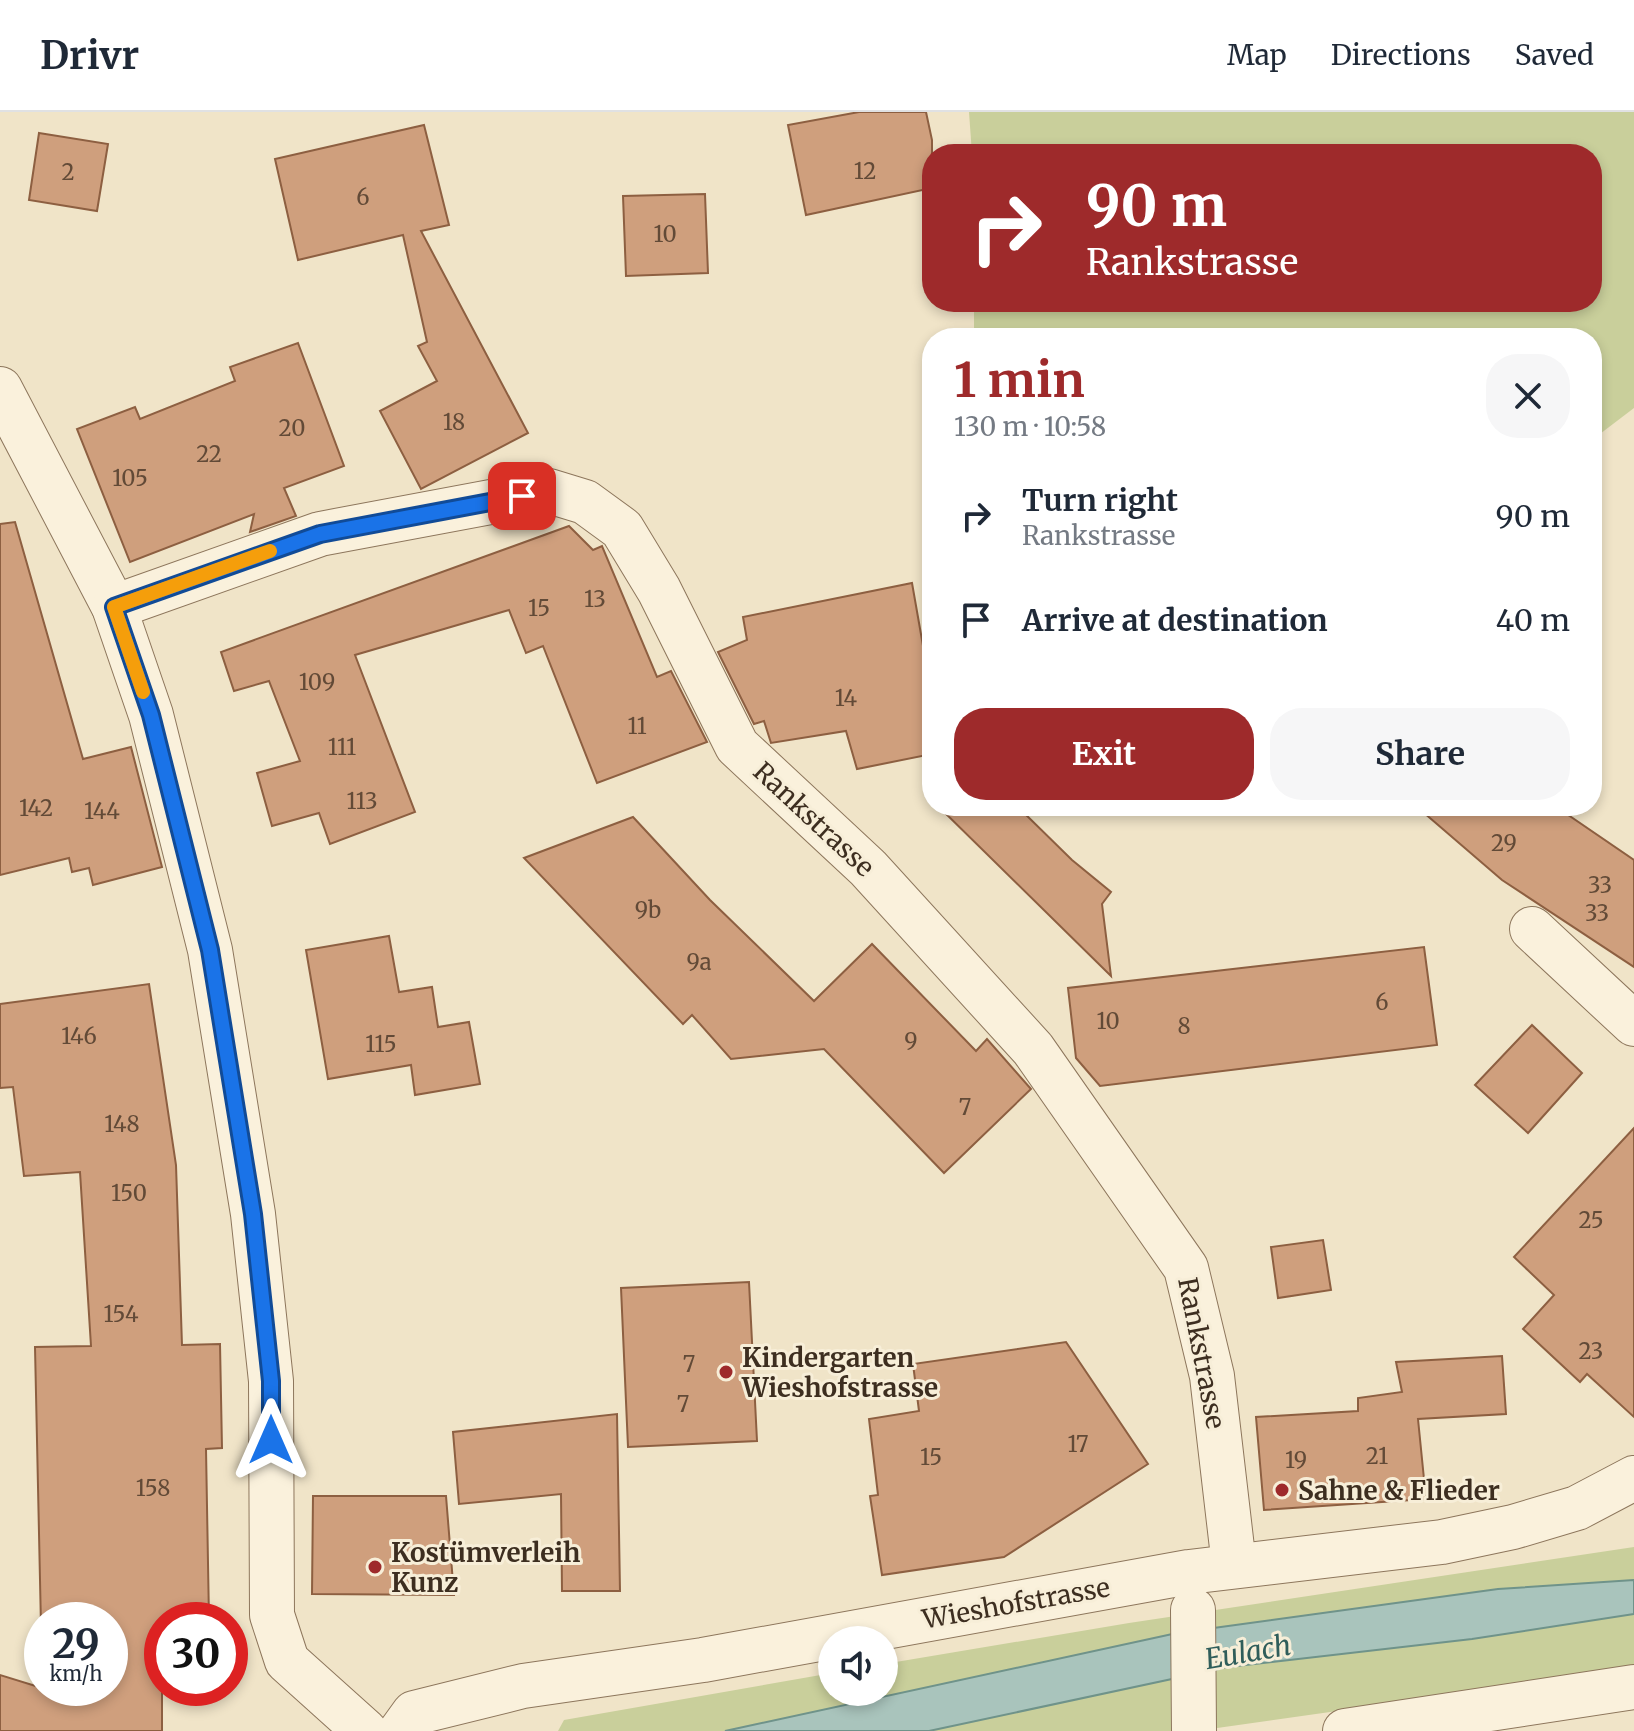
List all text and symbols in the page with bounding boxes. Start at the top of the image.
text: Drivr [40,32,139,79]
text: Map [1227,37,1287,73]
text: Directions [1331,37,1471,73]
text: Saved [1515,37,1594,73]
house number: 12 [854,157,876,185]
house number: 2 [61,158,75,186]
text: 90 m [1086,171,1227,241]
icon: right [954,176,1058,280]
house number: 6 [356,183,370,211]
house number: 10 [653,220,677,248]
text: Rankstrasse [1086,240,1298,285]
text: 1 min [954,350,1085,410]
button: close [1486,354,1570,438]
house number: 18 [443,408,465,436]
text: 130 m · 10:58 [954,410,1106,443]
house number: 20 [279,414,305,442]
house number: 22 [196,440,222,468]
pin [488,462,556,530]
house number: 105 [112,464,148,492]
icon: arrive [500,474,544,518]
text: Turn right [1022,481,1178,519]
icon: right [954,494,998,538]
text: 90 m [1496,497,1570,535]
text: Rankstrasse [1022,519,1175,552]
house number: 13 [584,585,606,613]
house number: 15 [528,594,550,622]
icon: arrive [954,598,998,642]
text: Arrive at destination [1022,601,1328,639]
text: 40 m [1496,601,1570,639]
house number: 109 [299,668,335,696]
house number: 14 [835,684,858,712]
button: Exit [954,708,1254,800]
button: Share [1270,708,1570,800]
house number: 11 [627,712,647,740]
house number: 111 [328,733,356,761]
street label: Rankstrasse [747,755,881,883]
house number: 113 [346,787,378,815]
house number: 142 [19,794,53,822]
house number: 144 [84,797,120,825]
house number: 29 [1491,829,1517,857]
house number: 33 [1588,871,1612,899]
house number: 9b [635,896,661,924]
house number: 33 [1585,899,1609,927]
house number: 9a [686,948,712,976]
house number: 6 [1375,988,1389,1016]
house number: 10 [1096,1007,1120,1035]
house number: 8 [1177,1012,1191,1040]
house number: 146 [61,1022,97,1050]
house number: 9 [904,1027,918,1055]
house number: 115 [365,1030,397,1058]
house number: 7 [959,1093,971,1121]
house number: 148 [104,1110,140,1138]
house number: 150 [111,1179,147,1207]
house number: 25 [1578,1206,1604,1234]
street label: Rankstrasse [1171,1275,1233,1431]
house number: 154 [103,1300,139,1328]
house number: 23 [1579,1337,1603,1365]
place label: Kindergarten Wieshofstrasse [741,1341,938,1404]
house number: 7 [683,1350,695,1378]
marker: Kindergarten Wieshofstrasse [717,1363,735,1381]
house number: 7 [677,1390,689,1418]
position arrow [229,1398,313,1482]
house number: 17 [1067,1430,1089,1458]
house number: 21 [1366,1442,1388,1470]
house number: 15 [920,1443,942,1471]
house number: 19 [1285,1446,1307,1474]
house number: 158 [136,1474,170,1502]
place label: Sahne & Flieder [1298,1474,1500,1507]
marker: Sahne & Flieder [1273,1481,1291,1499]
place label: Kostümverleih Kunz [391,1536,580,1599]
marker: Kostümverleih Kunz [366,1558,384,1576]
street label: Wieshofstrasse [919,1570,1112,1636]
speed limit sign: 30 [144,1602,248,1706]
text: 29 [52,1619,100,1669]
map controls [818,1626,898,1706]
button: sound [818,1626,898,1706]
water label: Eulach [1202,1627,1294,1677]
text: km/h [50,1661,102,1686]

